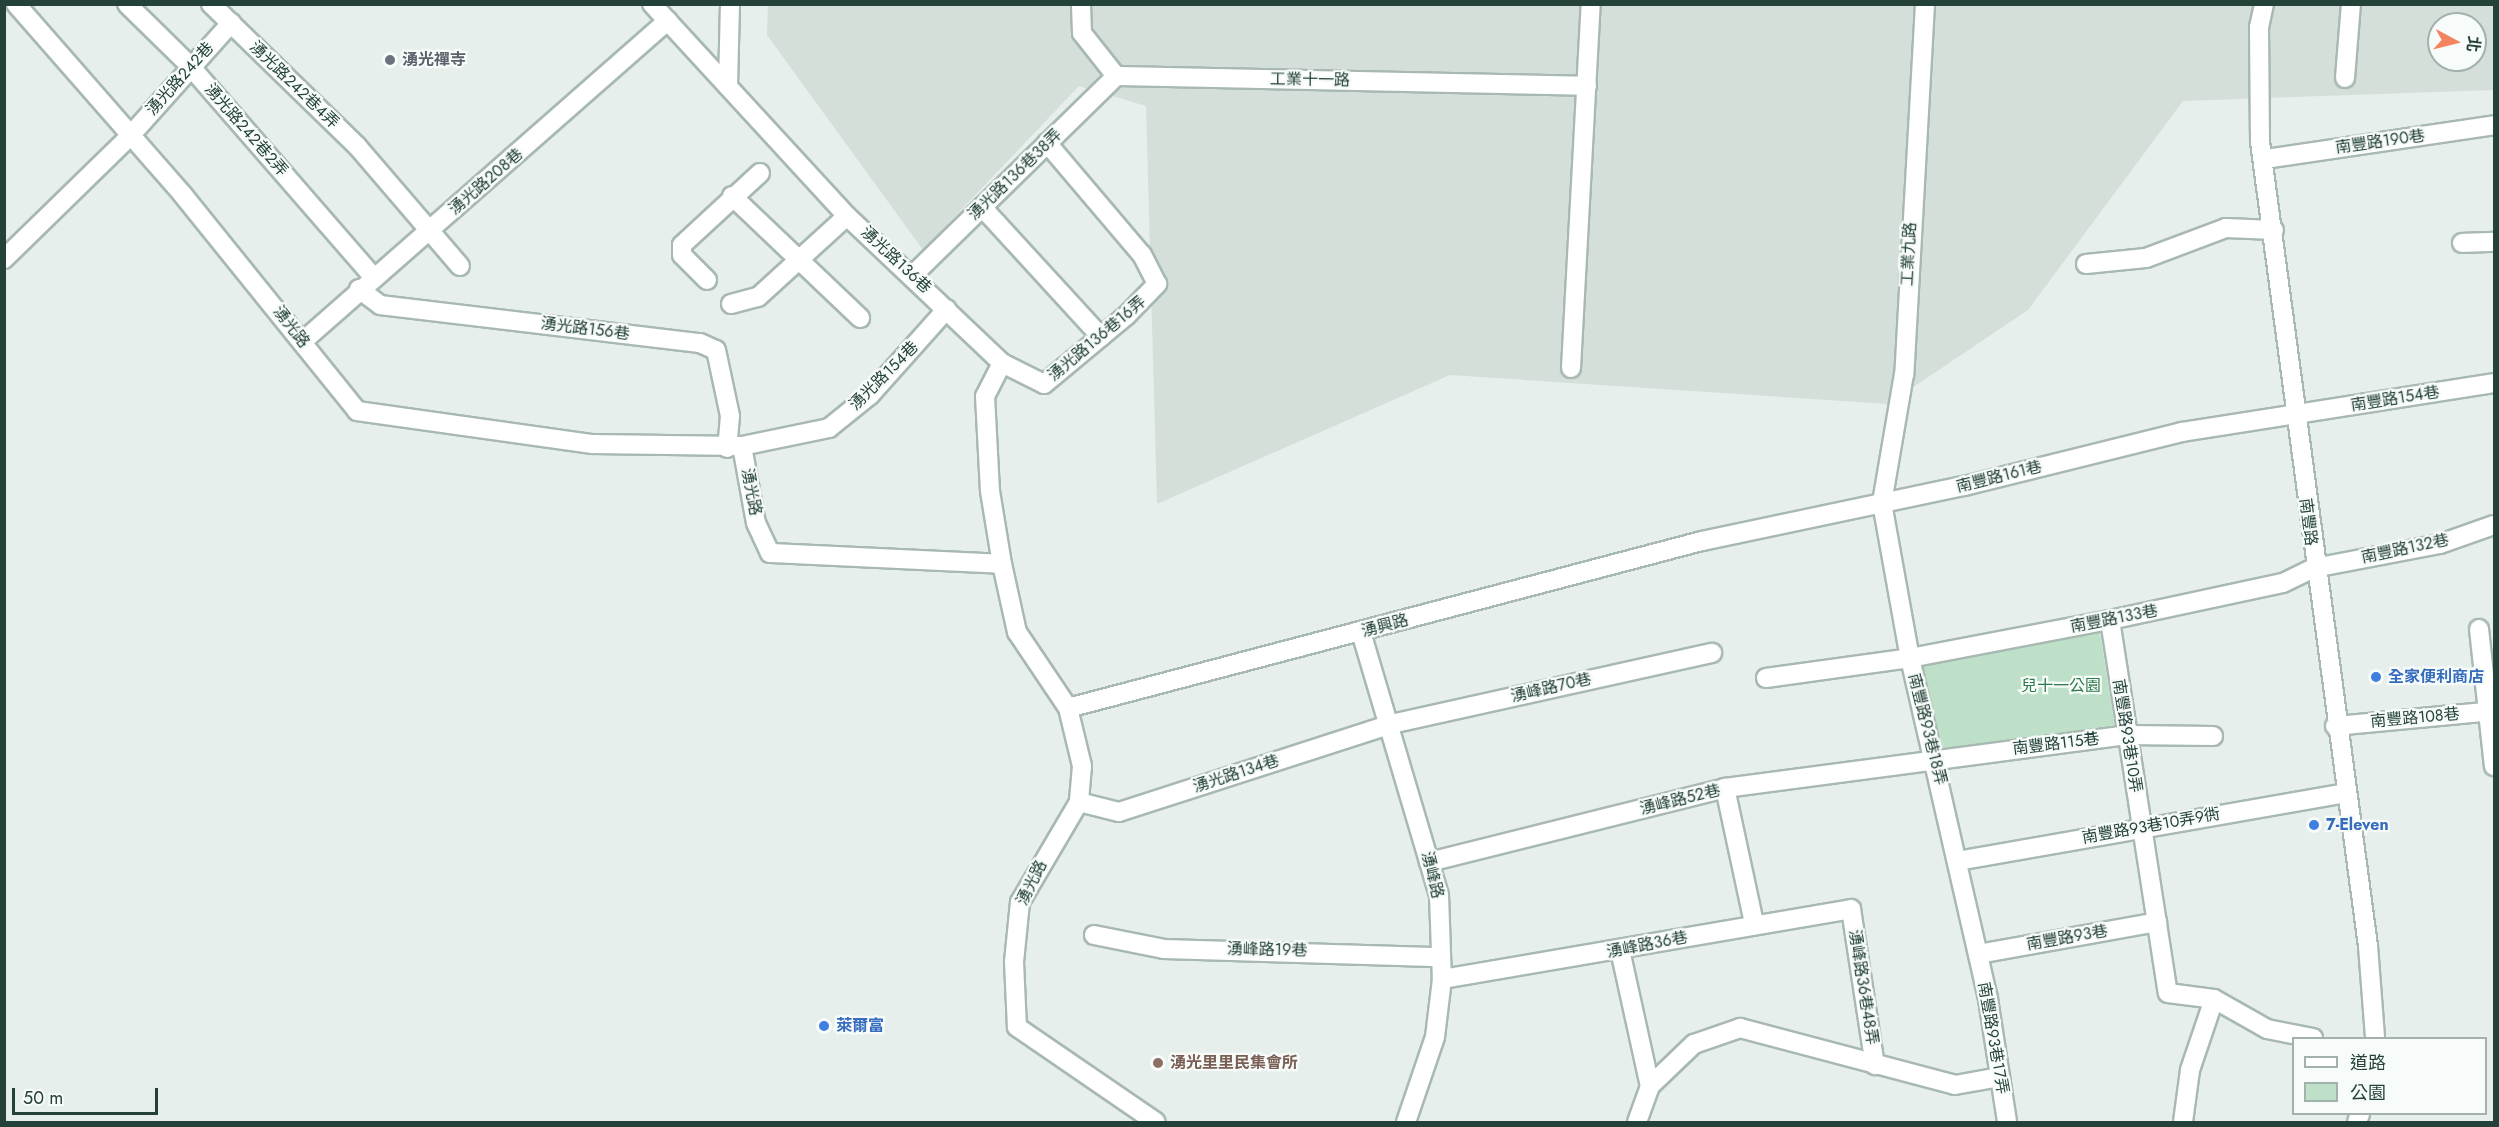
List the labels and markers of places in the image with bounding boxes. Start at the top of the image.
place label: 湧光禪寺 [402,50,466,70]
marker: 湧光禪寺 [383,53,397,67]
place label: 全家便利商店 [2388,667,2484,687]
marker: 全家便利商店 [2369,670,2383,684]
place label: 7-Eleven [2326,815,2389,835]
marker: 7-Eleven [2307,818,2321,832]
place label: 萊爾富 [836,1016,884,1036]
marker: 萊爾富 [817,1019,831,1033]
place label: 湧光里里民集會所 [1170,1053,1298,1073]
marker: 湧光里里民集會所 [1151,1056,1165,1070]

